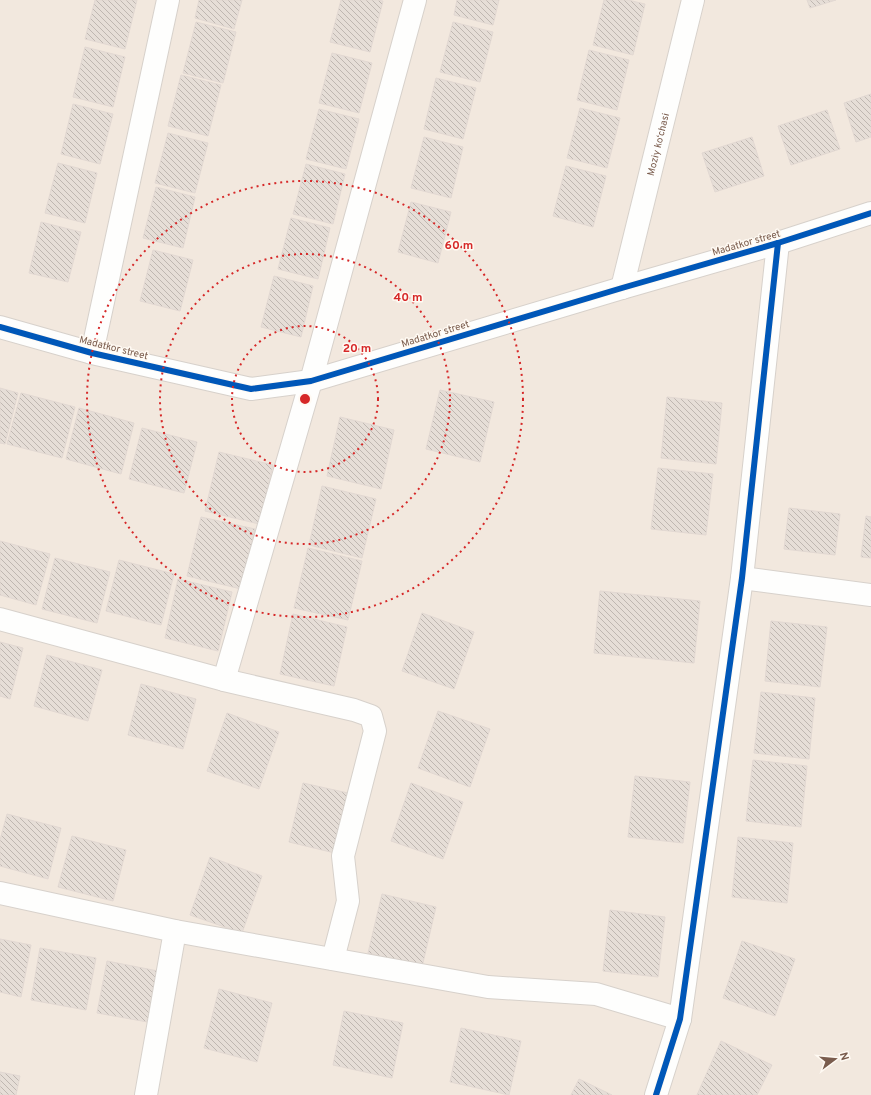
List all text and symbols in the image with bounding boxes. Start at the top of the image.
street label: Moziy ko‘chasi [645,112,673,177]
street label: Madatkor street [711,227,782,259]
text: 60 m [445,238,473,254]
text: 40 m [393,290,423,306]
street label: Madatkor street [400,318,471,351]
street label: Madatkor street [78,334,150,363]
text: 20 m [343,341,371,357]
centre of rings [298,392,312,406]
north arrow [815,1039,855,1079]
text: N [836,1051,851,1062]

